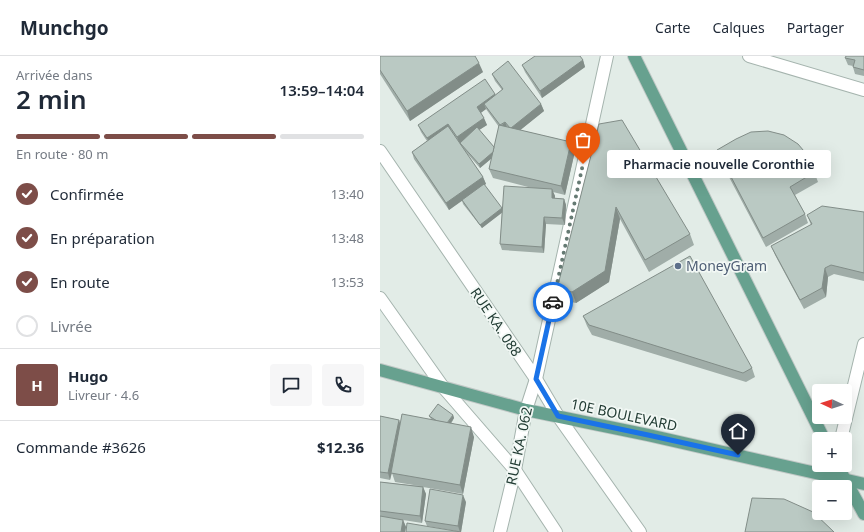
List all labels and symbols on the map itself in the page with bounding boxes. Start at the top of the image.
pin [566,123,600,164]
callout: Pharmacie nouvelle Coronthie [607,150,831,178]
place label: MoneyGram [686,256,767,275]
marker: MoneyGram [673,261,683,271]
courier [533,282,573,322]
street label: RUE KA. 088 [466,283,526,360]
north arrow [812,384,852,424]
street label: 10E BOULEVARD [569,394,679,435]
street label: RUE KA. 062 [501,405,536,487]
pin [721,414,755,455]

